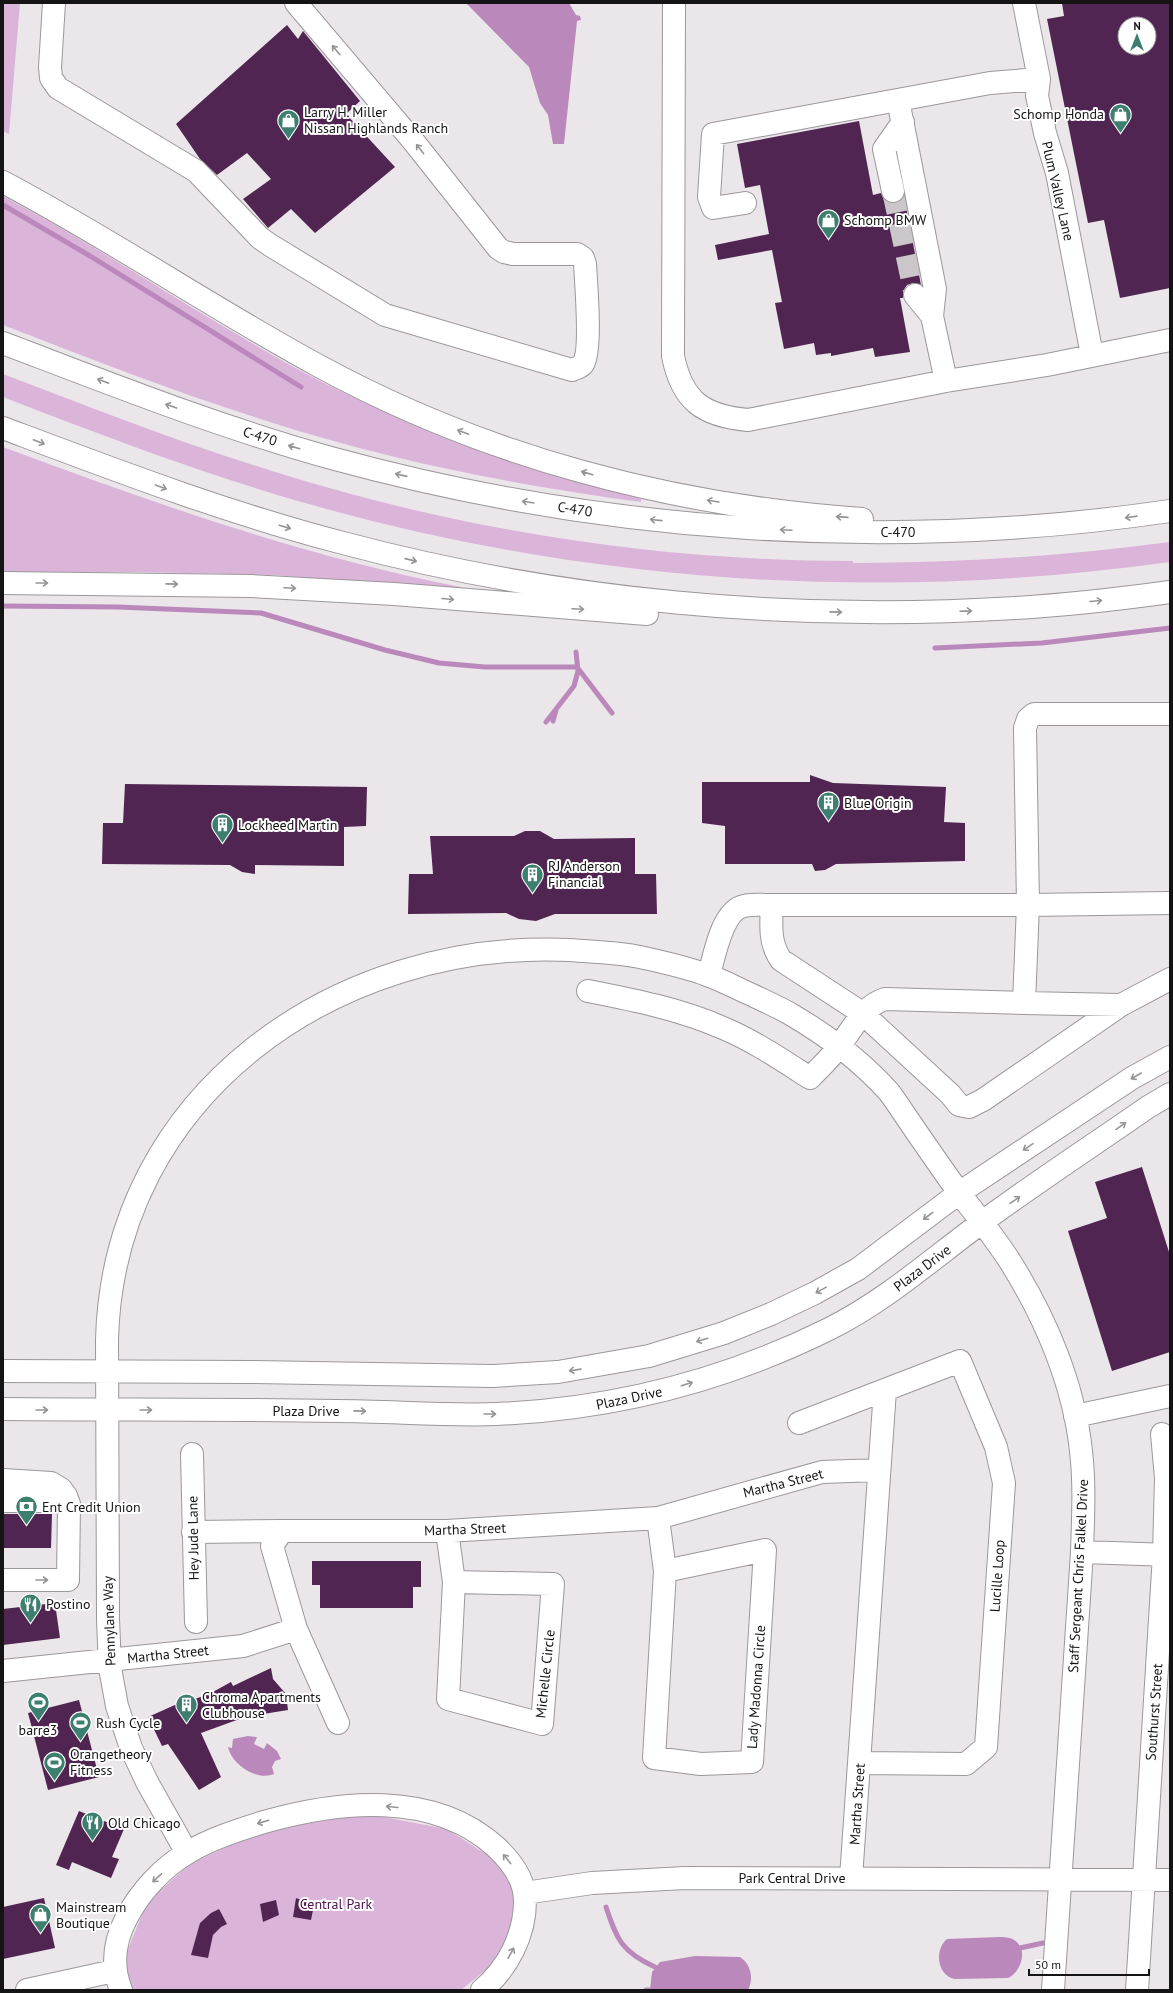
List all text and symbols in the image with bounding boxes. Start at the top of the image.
north arrow [1117,16,1157,56]
text: N [1133,19,1141,33]
one-way arrow [331,45,340,55]
shop icon: Schomp Honda [1107,101,1133,134]
place label: Larry H. Miller Nissan Highlands Ranch [304,103,448,137]
place label: Schomp Honda [1013,105,1104,123]
shop icon: Larry H. Miller Nissan Highlands Ranch [276,107,302,140]
street label: Plum Valley Lane [1038,139,1078,243]
one-way arrow [415,144,424,155]
shop icon: Schomp BMW [816,207,842,240]
place label: Schomp BMW [844,211,927,229]
one-way arrow [97,377,109,384]
one-way arrow [165,402,177,410]
street label: C-470 [241,422,280,450]
one-way arrow [458,428,470,436]
one-way arrow [33,438,45,446]
one-way arrow [288,443,301,450]
one-way arrow [580,469,593,476]
one-way arrow [394,471,407,479]
one-way arrow [155,484,167,492]
street label: C-470 [556,497,594,521]
one-way arrow [707,497,720,505]
one-way arrow [522,498,535,506]
one-way arrow [1125,513,1138,520]
one-way arrow [836,514,849,521]
one-way arrow [650,517,663,524]
street label: C-470 [881,523,916,541]
one-way arrow [278,524,291,531]
one-way arrow [780,527,793,534]
one-way arrow [404,556,417,564]
one-way arrow [35,579,48,587]
one-way arrow [165,580,178,588]
one-way arrow [283,584,296,592]
one-way arrow [441,595,454,602]
one-way arrow [1089,597,1102,605]
one-way arrow [571,605,584,612]
one-way arrow [959,607,972,614]
one-way arrow [829,608,842,616]
building icon: Blue Origin [815,790,841,823]
place label: Blue Origin [844,794,912,812]
building icon: Lockheed Martin [210,812,236,845]
place label: Lockheed Martin [238,816,337,834]
place label: RJ Anderson Financial [548,857,620,891]
building icon: RJ Anderson Financial [520,861,546,894]
one-way arrow [1130,1072,1142,1080]
one-way arrow [1116,1122,1127,1130]
one-way arrow [1022,1143,1033,1151]
one-way arrow [1009,1196,1020,1204]
one-way arrow [923,1212,934,1220]
street label: Plaza Drive [890,1241,954,1295]
one-way arrow [815,1286,827,1294]
one-way arrow [696,1336,708,1344]
one-way arrow [569,1366,582,1374]
one-way arrow [680,1380,693,1387]
street label: Plaza Drive [594,1382,664,1414]
street label: Plaza Drive [272,1402,340,1420]
one-way arrow [35,1406,48,1414]
one-way arrow [139,1406,152,1414]
one-way arrow [353,1407,366,1415]
one-way arrow [483,1410,496,1418]
street label: Martha Street [741,1464,825,1502]
street label: Staff Sergeant Chris Falkel Drive [1064,1479,1092,1673]
bank icon: Ent Credit Union [14,1494,40,1527]
street label: Hey Jude Lane [183,1496,203,1580]
place label: Ent Credit Union [42,1498,141,1516]
street label: Martha Street [424,1519,507,1539]
street label: Lucille Loop [985,1539,1009,1613]
street label: Pennylane Way [98,1575,120,1666]
one-way arrow [35,1576,48,1584]
restaurant icon: Postino [17,1591,43,1624]
place label: Postino [46,1595,90,1613]
street label: Lady Madonna Circle [743,1624,769,1750]
street label: Michelle Circle [531,1629,559,1719]
street label: Martha Street [126,1641,210,1667]
street label: Southurst Street [1142,1663,1166,1761]
place label: Chroma Apartments Clubhouse [202,1688,321,1722]
sports icon: barre3 [25,1689,51,1722]
building icon: Chroma Apartments Clubhouse [174,1692,200,1725]
sports icon: Rush Cycle [68,1710,94,1743]
place label: Rush Cycle [96,1714,160,1732]
place label: barre3 [19,1721,57,1739]
place label: Orangetheory Fitness [70,1745,152,1779]
sports icon: Orangetheory Fitness [42,1749,68,1782]
street label: Martha Street [845,1762,869,1846]
one-way arrow [386,1803,399,1810]
restaurant icon: Old Chicago [79,1810,105,1843]
place label: Old Chicago [108,1814,181,1832]
one-way arrow [257,1819,270,1827]
one-way arrow [502,1853,511,1864]
street label: Park Central Drive [739,1869,846,1887]
one-way arrow [152,1873,162,1883]
park label: Central Park [300,1895,372,1913]
place label: Mainstream Boutique [56,1898,126,1932]
shop icon: Mainstream Boutique [28,1902,54,1935]
one-way arrow [508,1947,516,1959]
scale bar [1029,1951,1149,1977]
text: 50 m [1035,1957,1061,1972]

